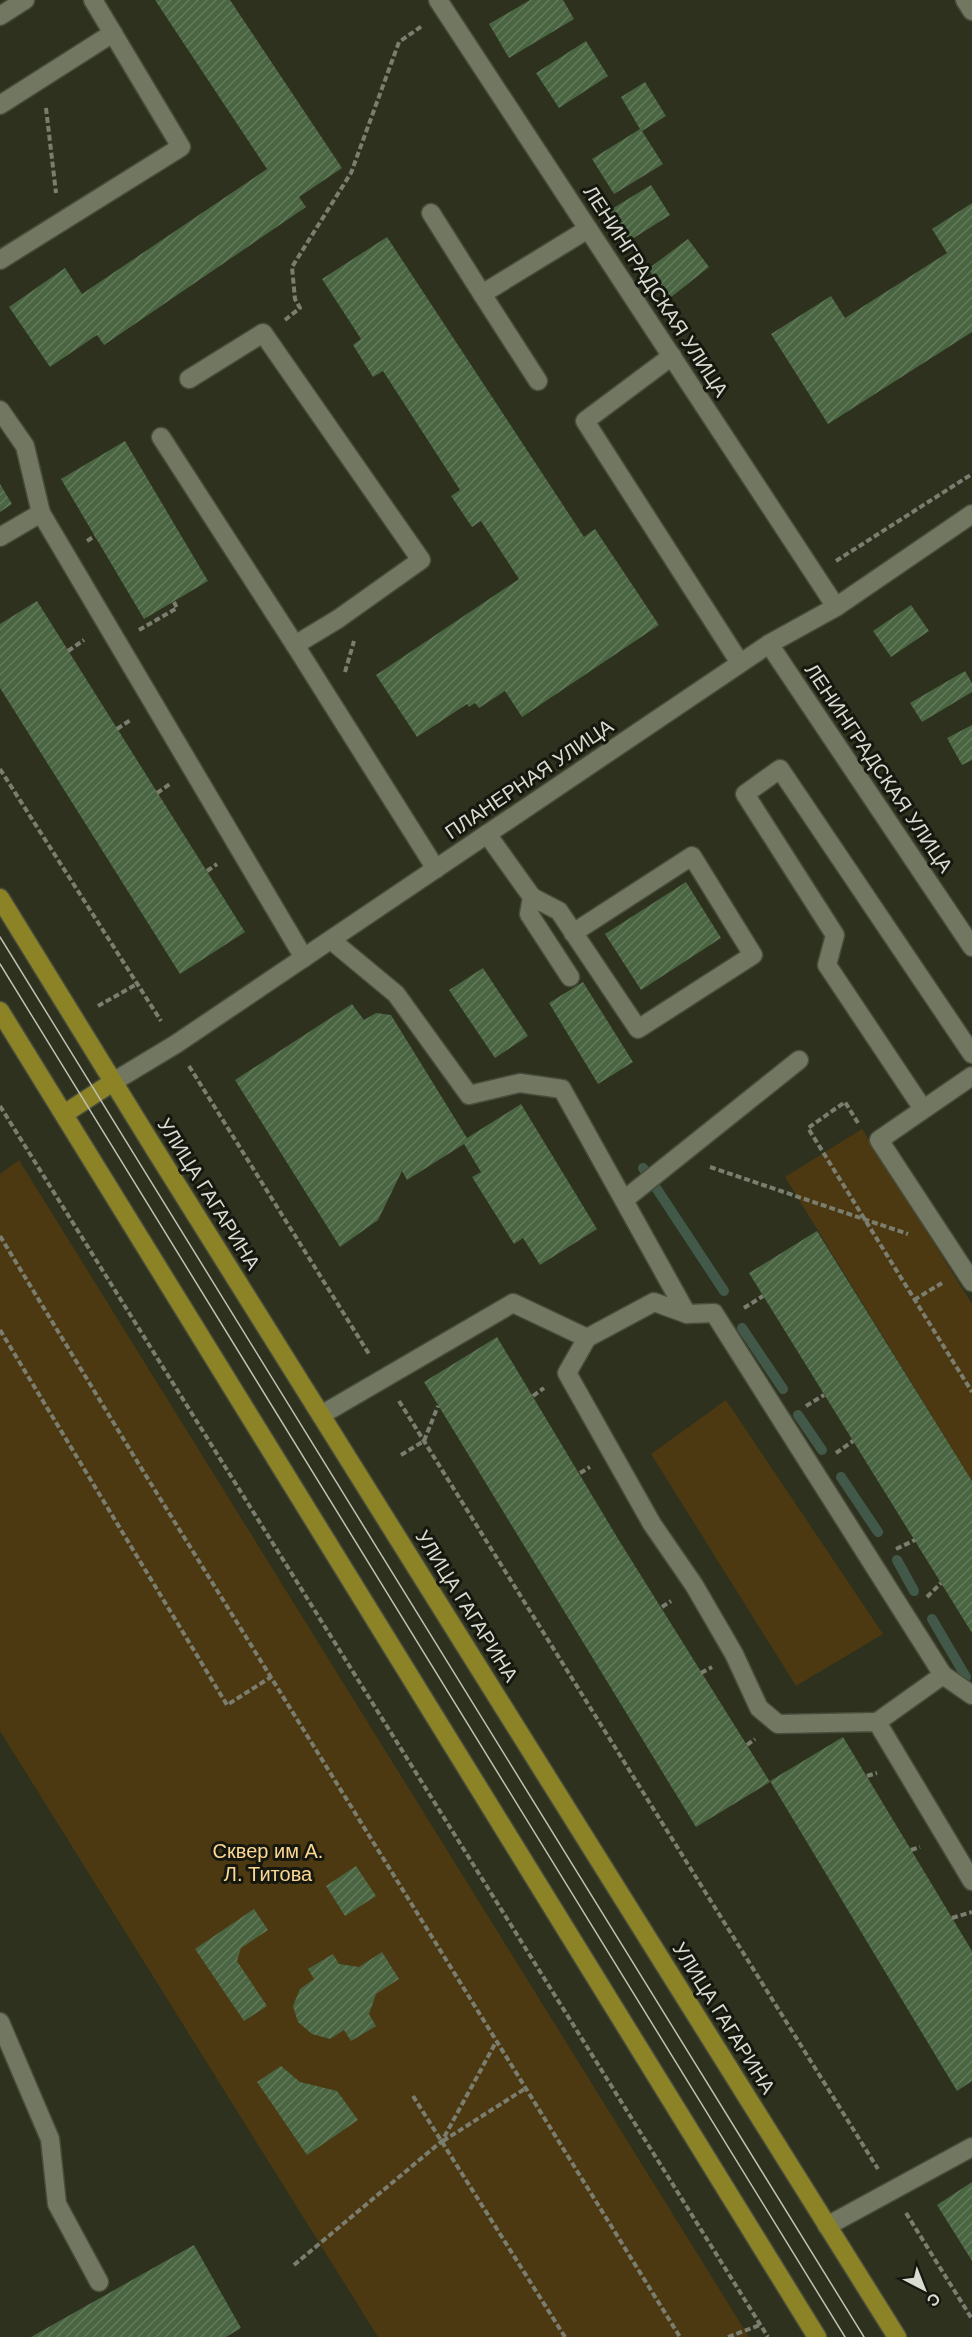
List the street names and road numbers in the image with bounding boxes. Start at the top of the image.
street label: ЛЕНИНГРАДСКАЯ УЛИЦА [579,181,733,401]
street label: ЛЕНИНГРАДСКАЯ УЛИЦА [801,659,958,877]
street label: ПЛАНЕРНАЯ УЛИЦА [441,714,618,843]
street label: УЛИЦА ГАГАРИНА [153,1114,265,1274]
street label: УЛИЦА ГАГАРИНА [411,1526,523,1686]
street label: УЛИЦА ГАГАРИНА [668,1938,780,2098]

